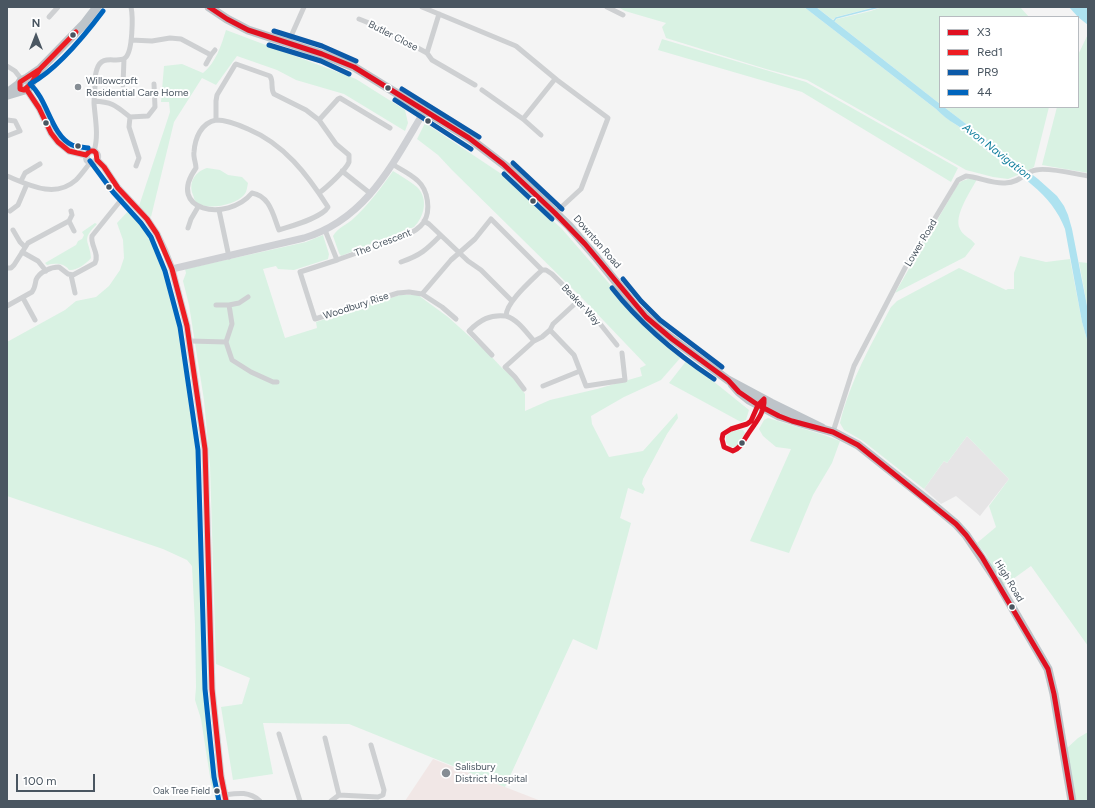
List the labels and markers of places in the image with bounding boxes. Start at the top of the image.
unlabelled marker [68,30,78,40]
place label: Willowcroft Residential Care Home [86,75,188,98]
marker: Willowcroft Residential Care Home [73,82,83,92]
unlabelled marker [383,83,393,93]
unlabelled marker [423,116,433,126]
unlabelled marker [41,118,51,128]
unlabelled marker [73,141,83,151]
unlabelled marker [104,182,114,192]
unlabelled marker [528,196,538,206]
unlabelled marker [737,438,747,448]
unlabelled marker [1007,602,1017,612]
place label: Salisbury District Hospital [455,761,527,784]
marker: Salisbury District Hospital [440,767,452,779]
place label: Oak Tree Field [153,786,210,796]
marker: Oak Tree Field [212,786,222,796]

